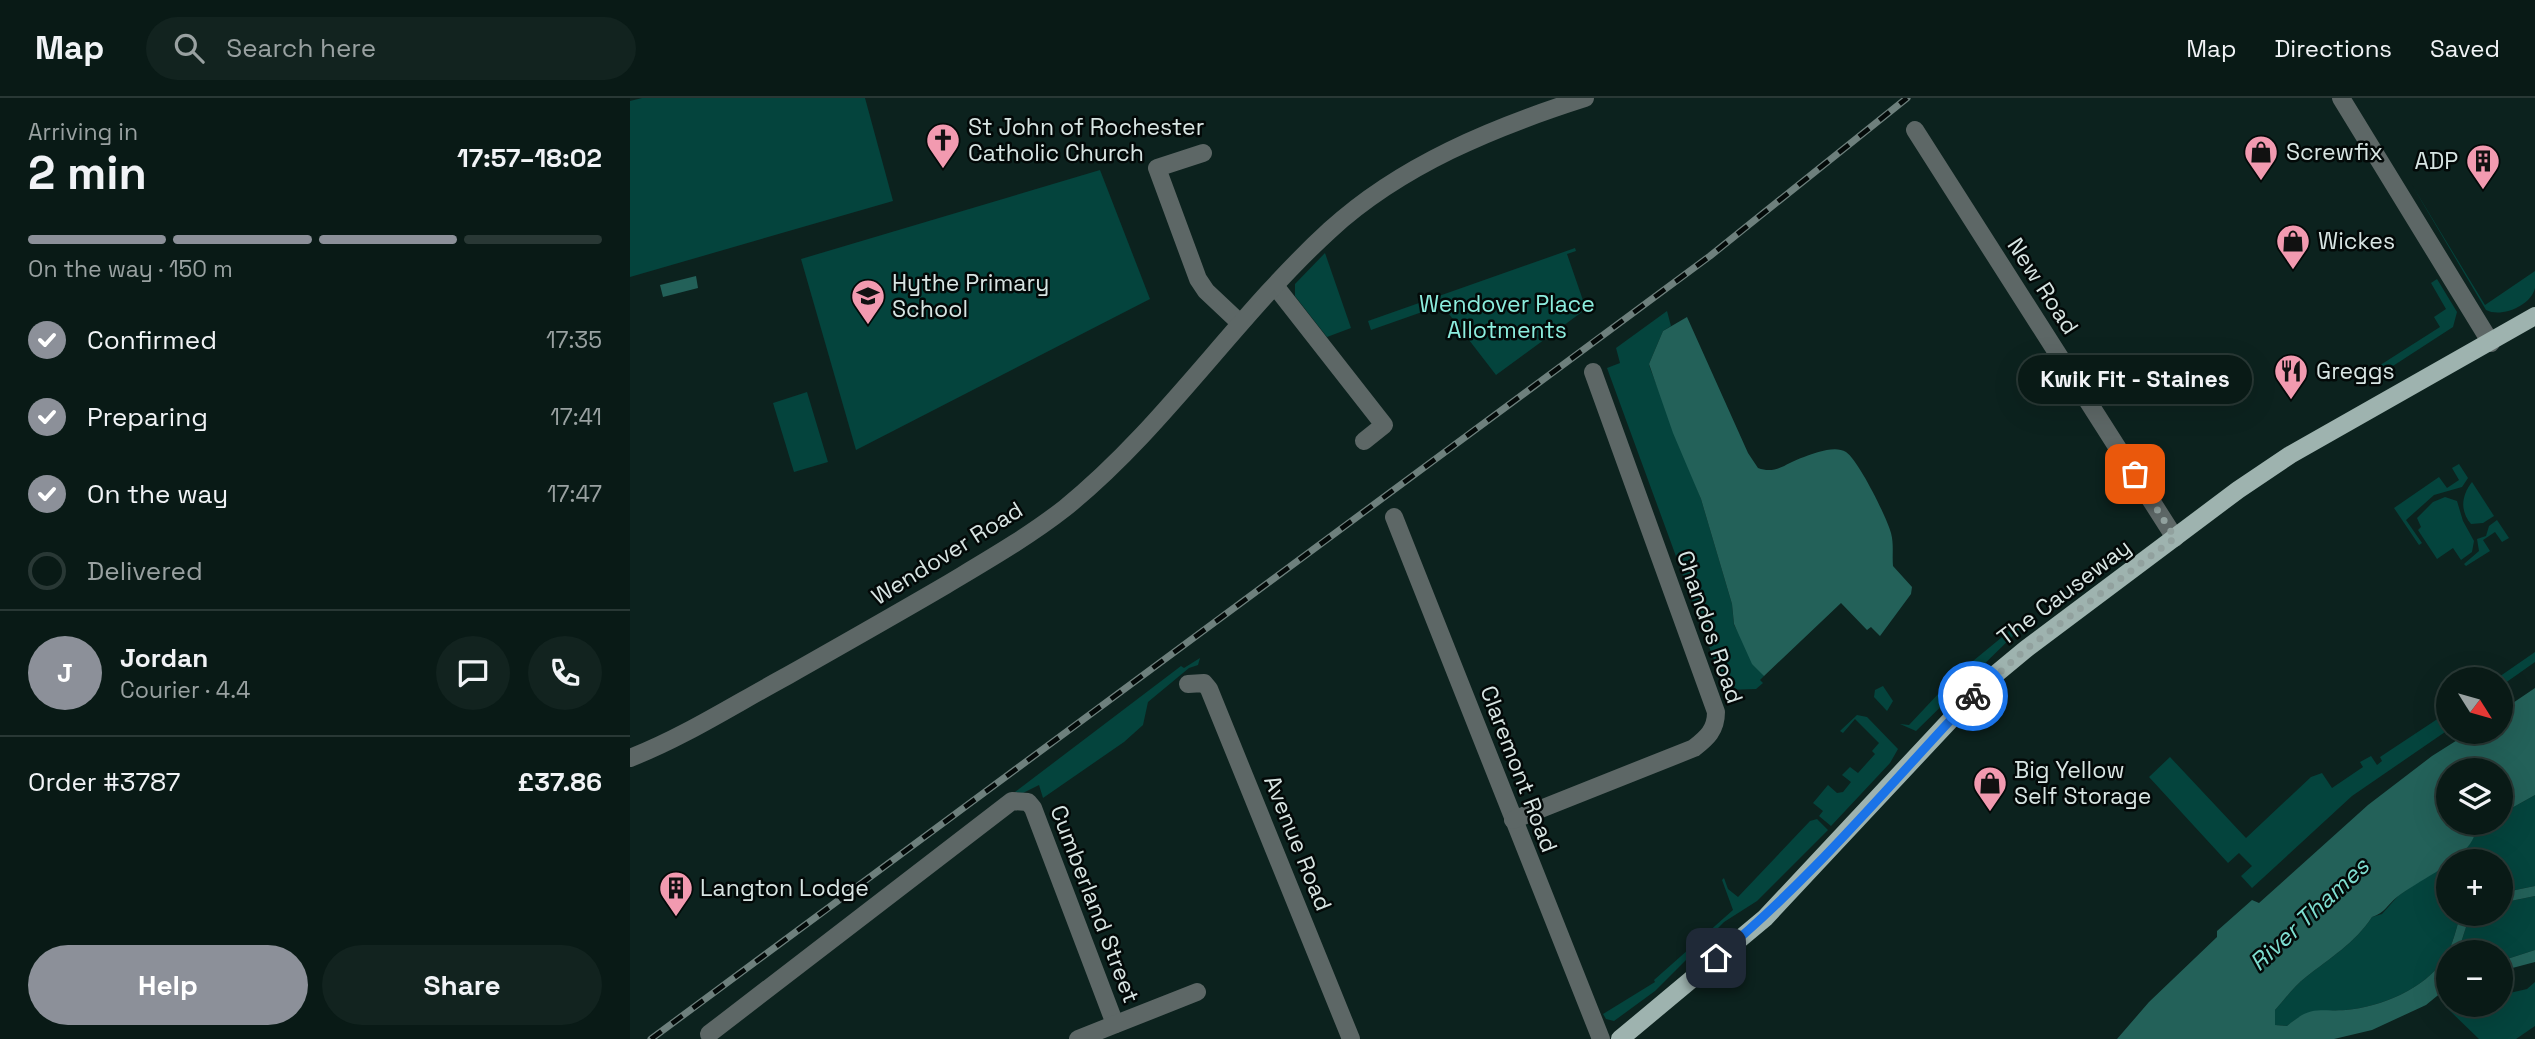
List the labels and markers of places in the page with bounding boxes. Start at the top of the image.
place label: St John of Rochester Catholic Church [968,112,1204,168]
church icon: St John of Rochester Catholic Church [924,121,962,170]
shop icon: Screwfix [2242,133,2280,182]
place label: Screwfix [2286,137,2383,167]
building icon: ADP [2464,142,2502,191]
place label: ADP [2414,146,2458,176]
shop icon: Wickes [2274,222,2312,271]
place label: Wickes [2318,226,2395,256]
place label: Hythe Primary School [892,268,1049,324]
school or university icon: Hythe Primary School [849,277,887,326]
restaurant icon: Greggs [2272,352,2310,401]
callout: Kwik Fit - Staines [2018,355,2252,404]
place label: Greggs [2316,356,2395,386]
pin [2105,444,2165,504]
place label: Big Yellow Self Storage [2014,755,2151,811]
shop icon: Big Yellow Self Storage [1971,764,2009,813]
building icon: Langton Lodge [657,869,695,918]
place label: Langton Lodge [700,873,869,903]
pin [1686,928,1746,988]

